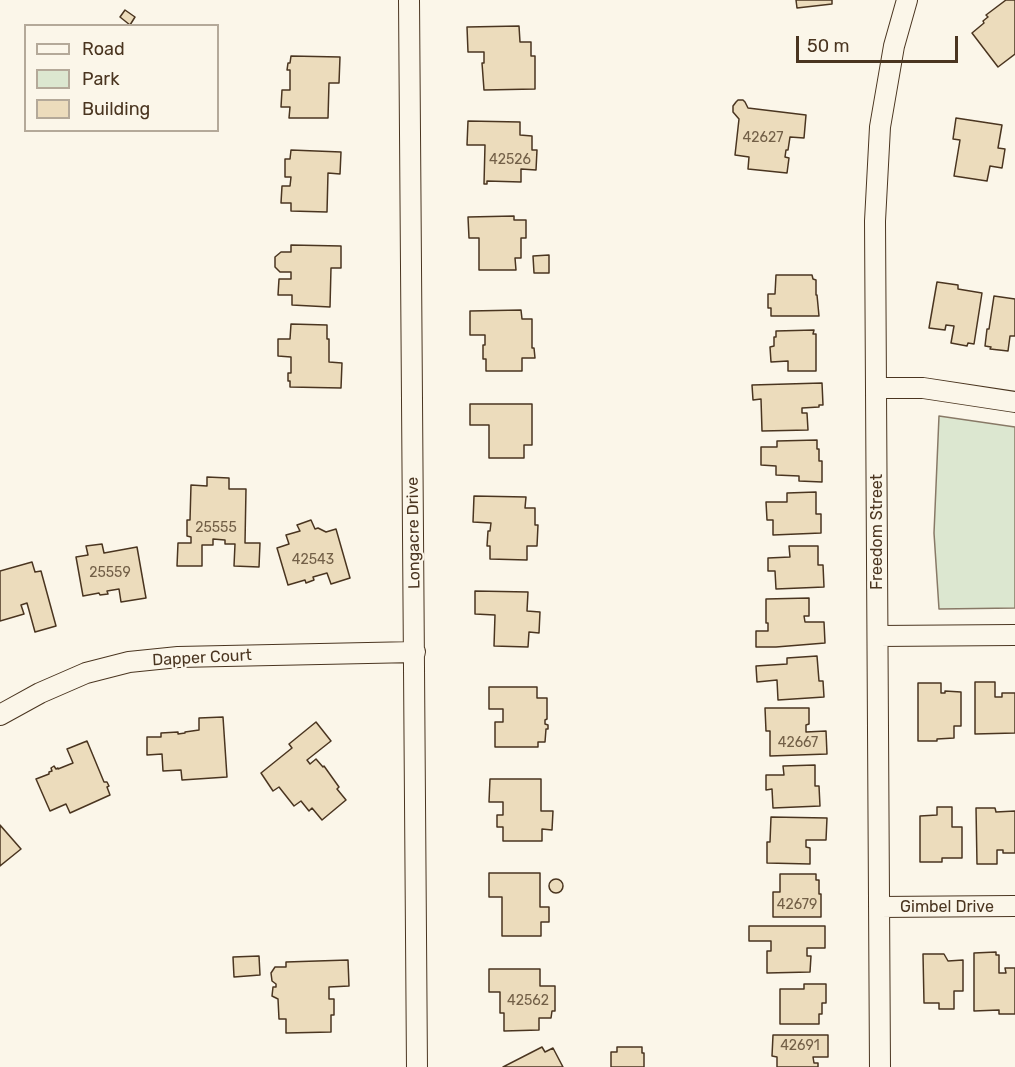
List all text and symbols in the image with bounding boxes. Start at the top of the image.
legend [24,24,219,132]
scale bar [799,24,961,62]
text: 50 m [807,35,850,57]
text: Road [82,38,125,60]
text: Park [82,68,119,90]
text: Building [82,98,150,120]
house number: 42627 [743,130,783,146]
house number: 42526 [489,152,531,168]
street label: Freedom Street [867,474,887,590]
street label: Longacre Drive [403,477,425,589]
house number: 25555 [195,520,237,536]
house number: 42543 [292,552,334,568]
house number: 25559 [89,565,131,581]
street label: Dapper Court [152,646,252,670]
house number: 42667 [778,735,818,751]
house number: 42679 [777,897,817,913]
street label: Gimbel Drive [900,897,994,917]
house number: 42562 [507,993,549,1009]
house number: 42691 [780,1038,820,1054]

